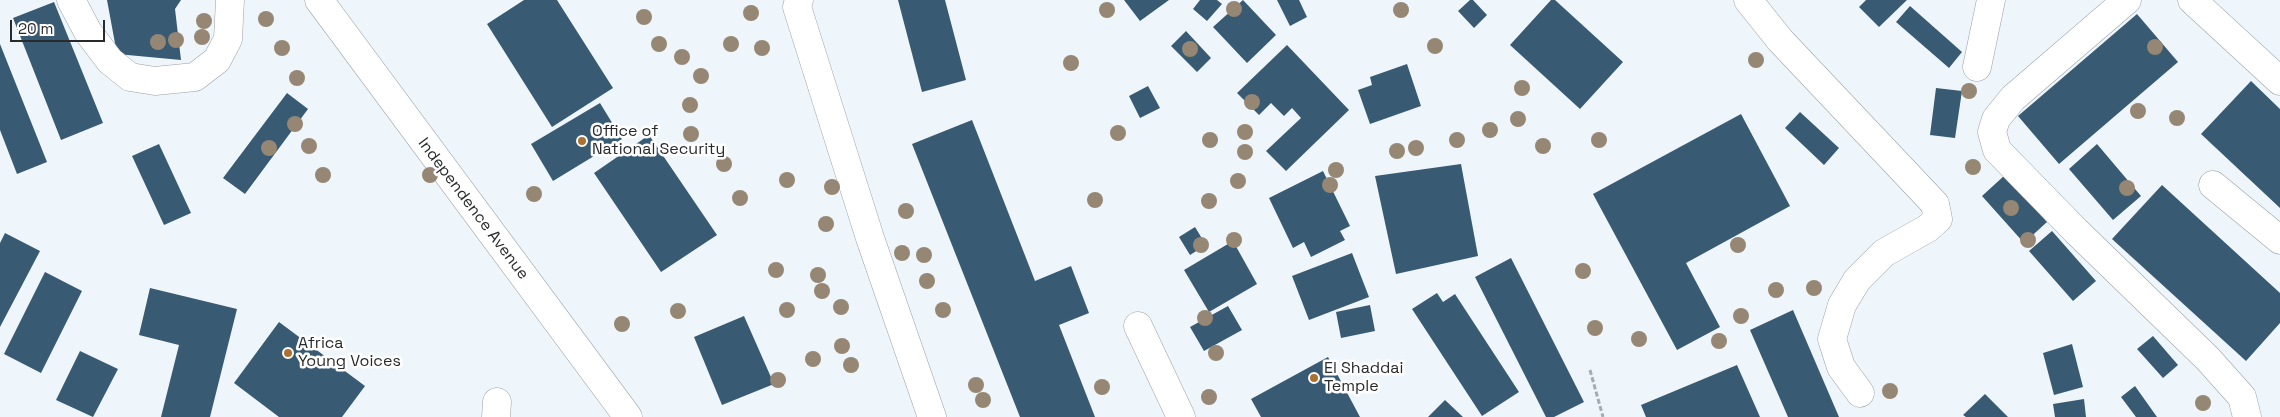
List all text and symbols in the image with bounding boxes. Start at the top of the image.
scale bar [12,10,108,42]
text: 20 m [18,19,53,38]
place label: Office of National Security [592,122,725,160]
street label: Independence Avenue [413,134,533,284]
marker: Office of National Security [576,135,588,147]
place label: Africa Young Voices [298,334,401,372]
marker: Africa Young Voices [282,347,294,359]
place label: El Shaddai Temple [1324,359,1403,397]
marker: El Shaddai Temple [1308,372,1320,384]

